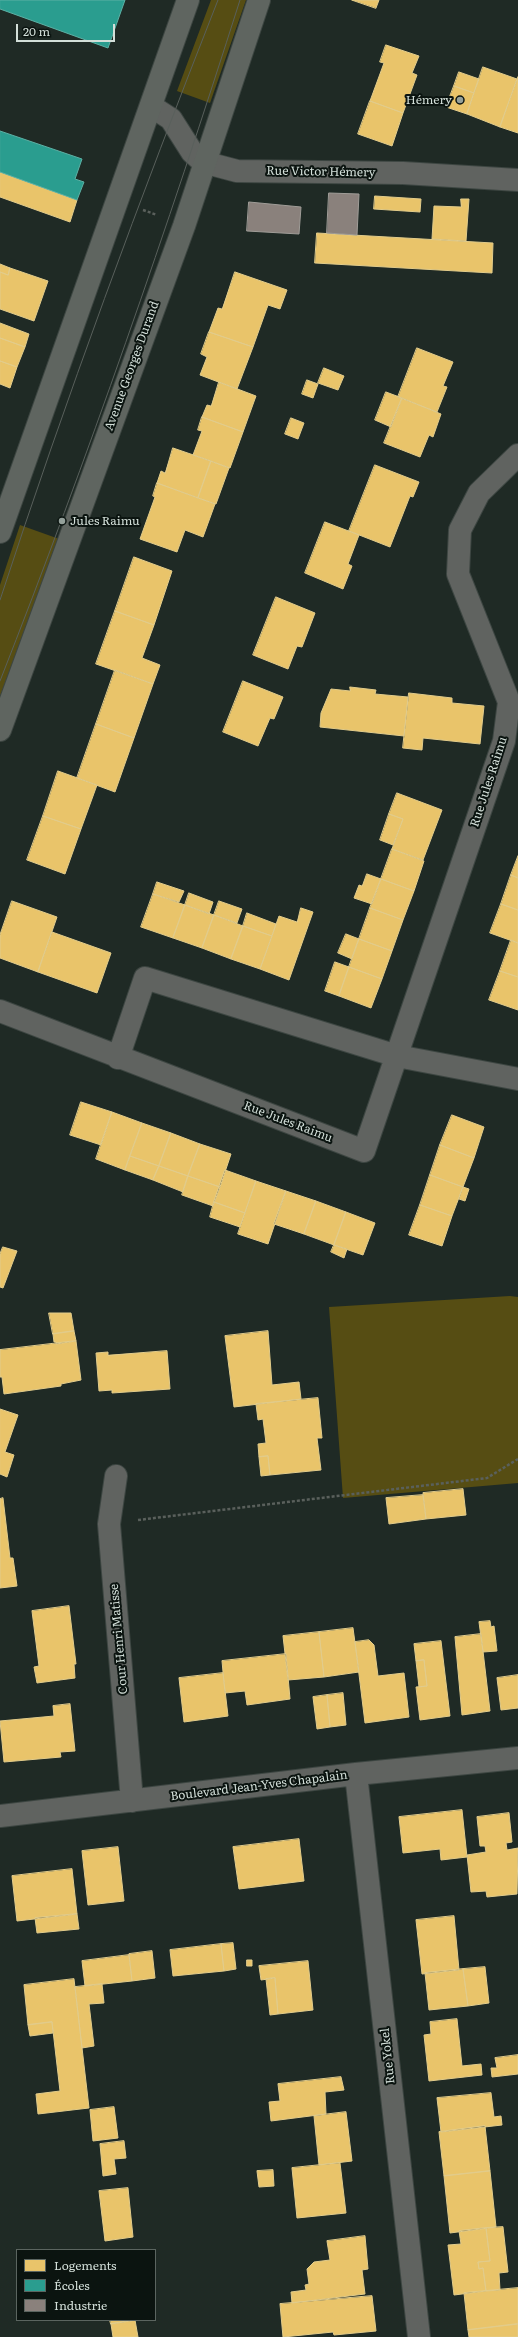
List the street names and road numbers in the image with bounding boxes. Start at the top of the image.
street label: Rue Victor Hémery [266,164,376,180]
street label: Avenue Georges Durand [102,299,162,433]
street label: Rue Jules Raimu [468,735,510,829]
street label: Rue Jules Raimu [242,1098,334,1146]
street label: Cour Henri Matisse [107,1583,131,1695]
street label: Boulevard Jean-Yves Chapalain [170,1768,348,1804]
street label: Rue Yokel [378,2027,398,2085]

